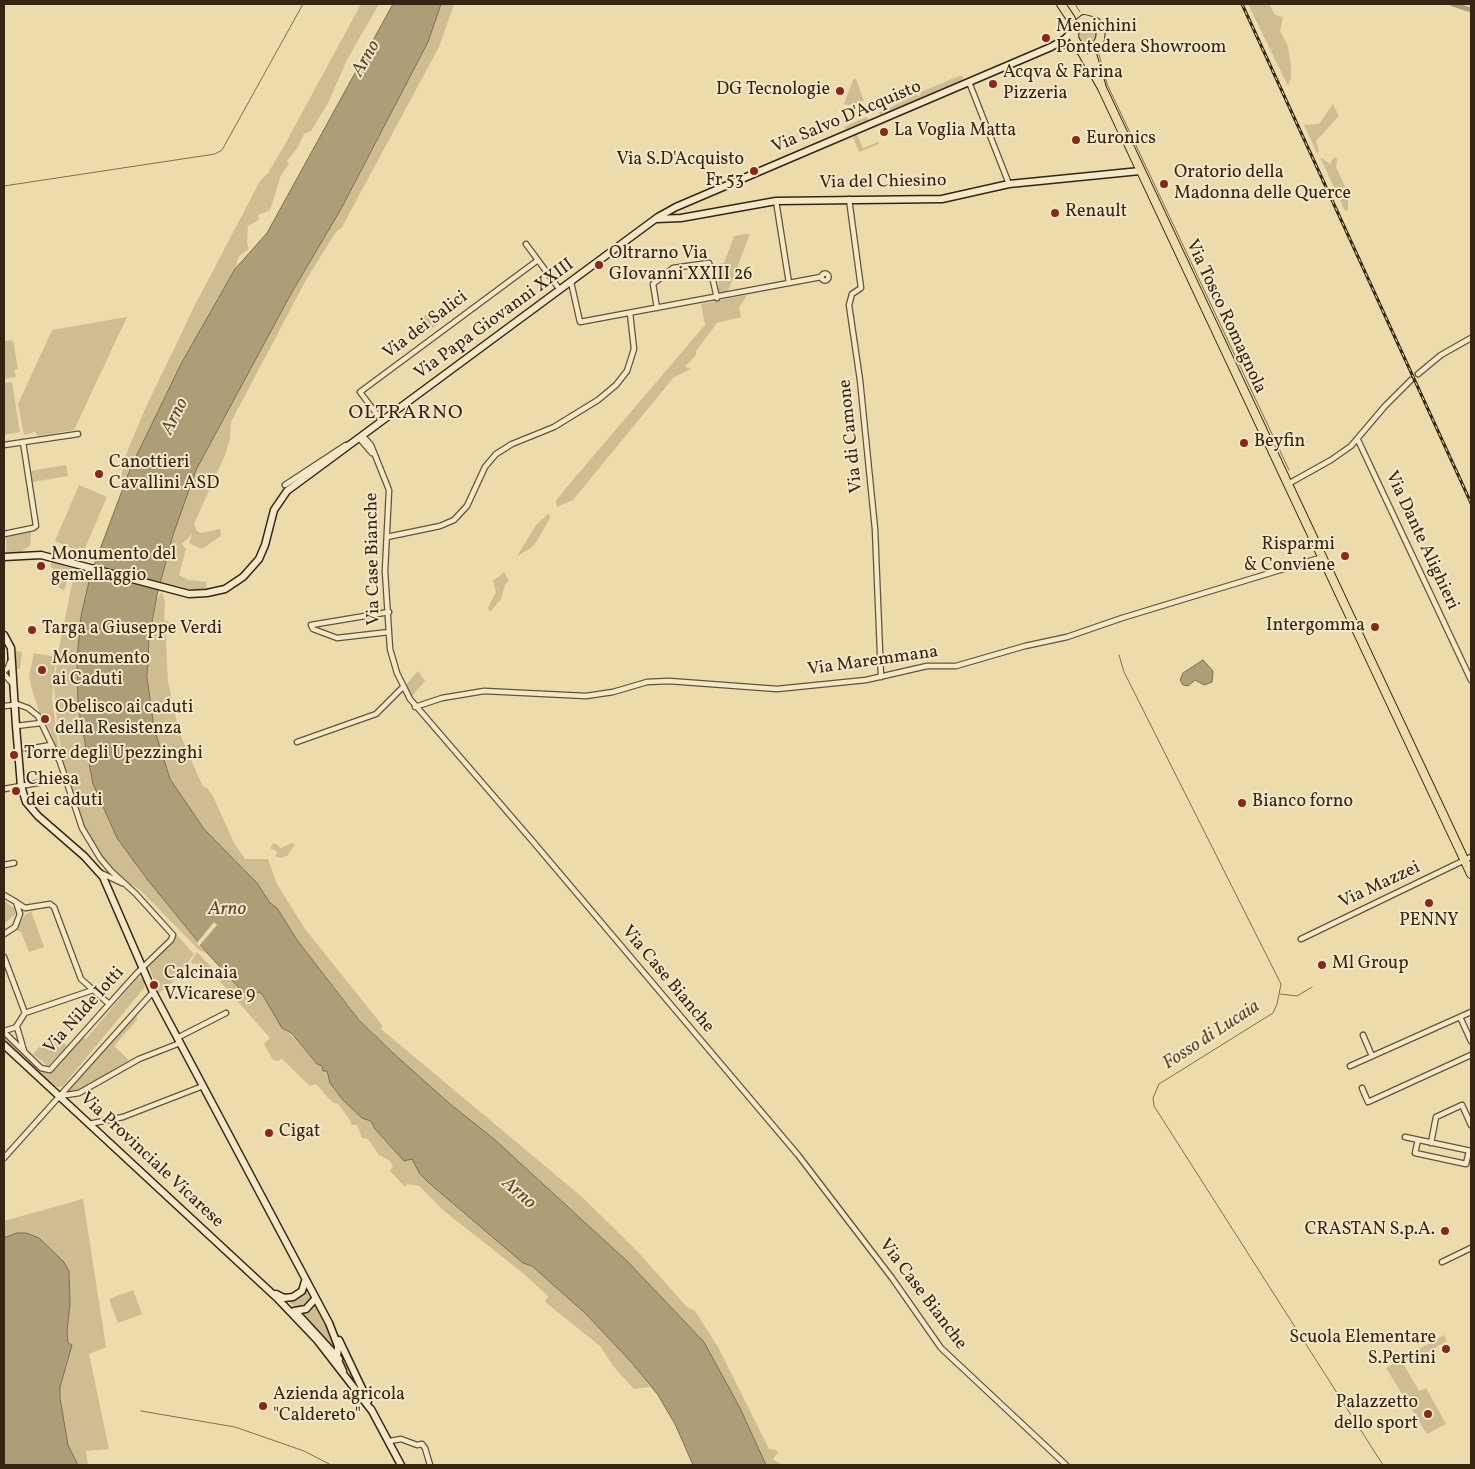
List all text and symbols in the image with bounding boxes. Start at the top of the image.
place label: Menichini Pontedera Showroom [1056,17,1226,59]
marker: Menichini Pontedera Showroom [1040,32,1052,44]
water label: Arno [348,37,386,81]
place label: Acqva & Farina Pizzeria [1003,63,1123,106]
street label: Via Salvo D'Acquisto [769,77,925,159]
marker: Acqva & Farina Pizzeria [987,78,999,90]
place label: DG Tecnologie [716,80,830,102]
marker: DG Tecnologie [834,85,846,97]
place label: La Voglia Matta [894,121,1016,143]
marker: La Voglia Matta [878,126,890,138]
place label: Euronics [1086,129,1156,151]
marker: Euronics [1070,134,1082,146]
place label: Via S.D'Acquisto Fr 53 [616,150,744,192]
place label: Oratorio della Madonna delle Querce [1174,163,1351,205]
marker: Via S.D'Acquisto Fr 53 [748,165,760,177]
street label: Via del Chiesino [819,171,947,195]
marker: Oratorio della Madonna delle Querce [1158,178,1170,190]
place label: Renault [1065,202,1127,224]
marker: Renault [1049,207,1061,219]
street label: Via Tosco Romagnola [1180,237,1270,397]
place label: Oltrarno Via GIovanni XXIII 26 [609,244,752,286]
street label: Via Papa Giovanni XXIII [411,255,579,385]
marker: Oltrarno Via GIovanni XXIII 26 [593,259,605,271]
street label: Via dei Salici [379,287,473,365]
street label: Via di Camone [835,378,869,494]
water label: Arno [157,395,195,439]
district label: OLTRARNO [347,402,465,426]
place label: Beyfin [1254,432,1305,454]
marker: Beyfin [1238,437,1250,449]
place label: Canottieri Cavallini ASD [109,453,219,496]
marker: Canottieri Cavallini ASD [93,468,105,480]
street label: Via Dante Alighieri [1379,468,1463,614]
street label: Via Case Bianche [362,492,386,626]
place label: Risparmi & Conviene [1244,535,1335,578]
place label: Monumento del gemellaggio [51,545,176,588]
marker: Risparmi & Conviene [1339,550,1351,562]
marker: Monumento del gemellaggio [35,560,47,572]
place label: Intergomma [1266,616,1365,638]
place label: Targa a Giuseppe Verdi [42,619,222,641]
marker: Intergomma [1369,621,1381,633]
marker: Targa a Giuseppe Verdi [26,624,38,636]
street label: Via Maremmana [806,642,940,682]
place label: Monumento ai Caduti [52,649,150,692]
marker: Monumento ai Caduti [36,664,48,676]
place label: Obelisco ai caduti della Resistenza [55,698,193,741]
marker: Obelisco ai caduti della Resistenza [39,713,51,725]
place label: Torre degli Upezzinghi [24,744,203,766]
marker: Torre degli Upezzinghi [8,749,20,761]
place label: Chiesa dei caduti [26,770,103,812]
marker: Chiesa dei caduti [10,785,22,797]
place label: Bianco forno [1252,792,1353,814]
marker: Bianco forno [1236,797,1248,809]
street label: Via Mazzei [1336,858,1424,914]
marker: PENNY [1423,897,1435,909]
water label: Arno [208,900,246,922]
place label: PENNY [1399,911,1459,933]
street label: Via Case Bianche [616,922,718,1038]
place label: Ml Group [1332,954,1408,976]
marker: Ml Group [1316,959,1328,971]
street label: Via Nilde Iotti [40,963,130,1059]
place label: Calcinaia V.Vicarese 9 [164,964,255,1006]
marker: Calcinaia V.Vicarese 9 [148,979,160,991]
water label: Fosso di Lucaia [1159,996,1265,1076]
street label: Via Provinciale Vicarese [75,1089,227,1233]
place label: Cigat [279,1122,320,1144]
marker: Cigat [263,1127,275,1139]
water label: Arno [496,1173,540,1215]
place label: CRASTAN S.p.A. [1305,1220,1435,1242]
marker: CRASTAN S.p.A. [1439,1225,1451,1237]
street label: Via Case Bianche [873,1235,971,1355]
place label: Scuola Elementare S.Pertini [1289,1328,1436,1370]
marker: Scuola Elementare S.Pertini [1440,1343,1452,1355]
place label: Azienda agricola "Caldereto" [273,1385,405,1428]
place label: Palazzetto dello sport [1334,1393,1418,1436]
marker: Azienda agricola "Caldereto" [257,1400,269,1412]
marker: Palazzetto dello sport [1422,1408,1434,1420]

